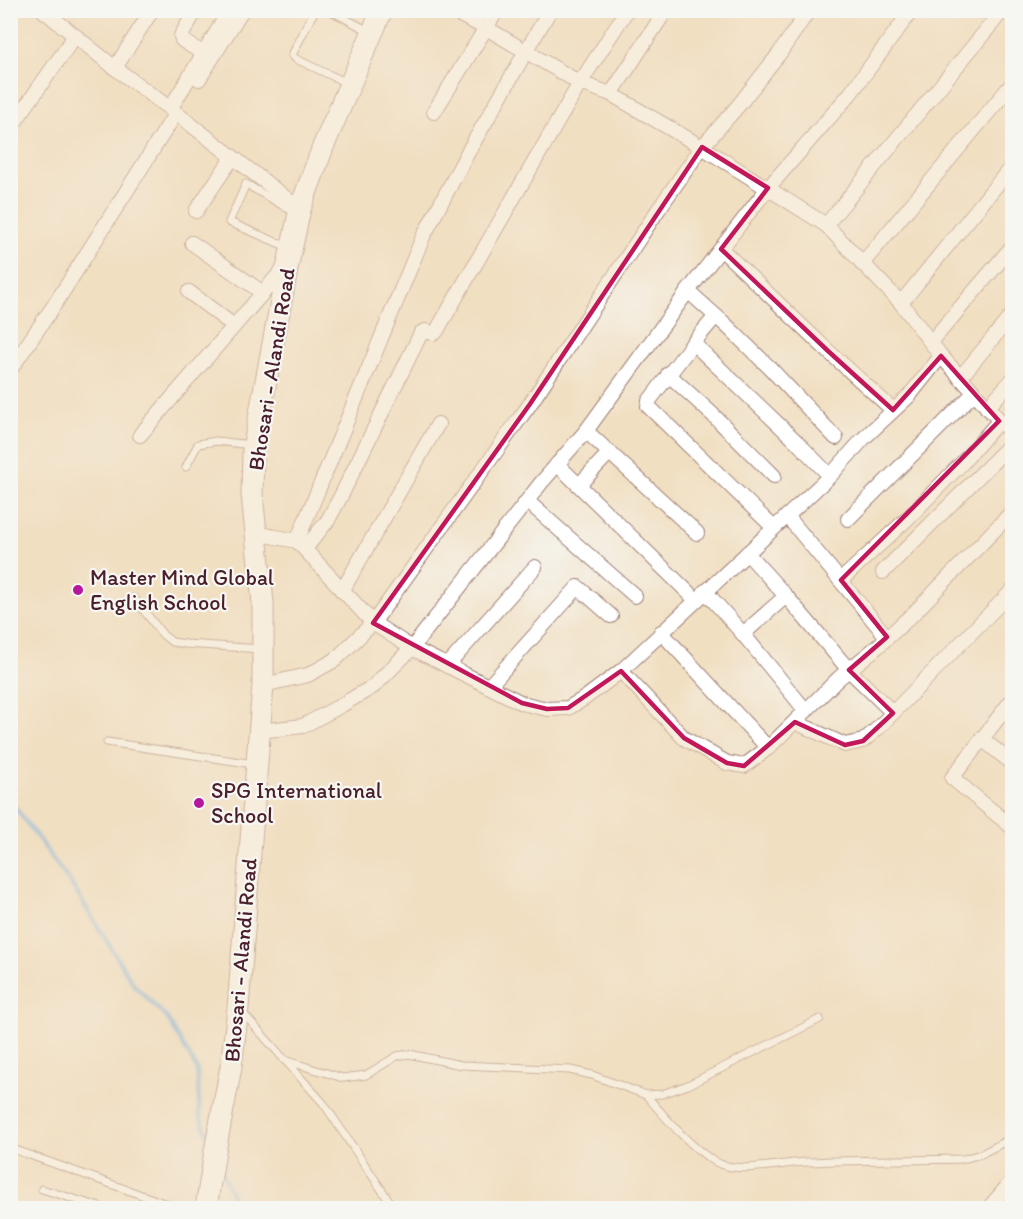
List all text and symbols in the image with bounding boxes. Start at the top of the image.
street label: Bhosari - Alandi Road [242,266,301,472]
place label: Master Mind Global English School [90,564,274,616]
marker: Master Mind Global English School [71,583,85,597]
place label: SPG International School [211,777,382,829]
marker: SPG International School [192,796,206,810]
street label: Bhosari - Alandi Road [218,857,263,1063]

